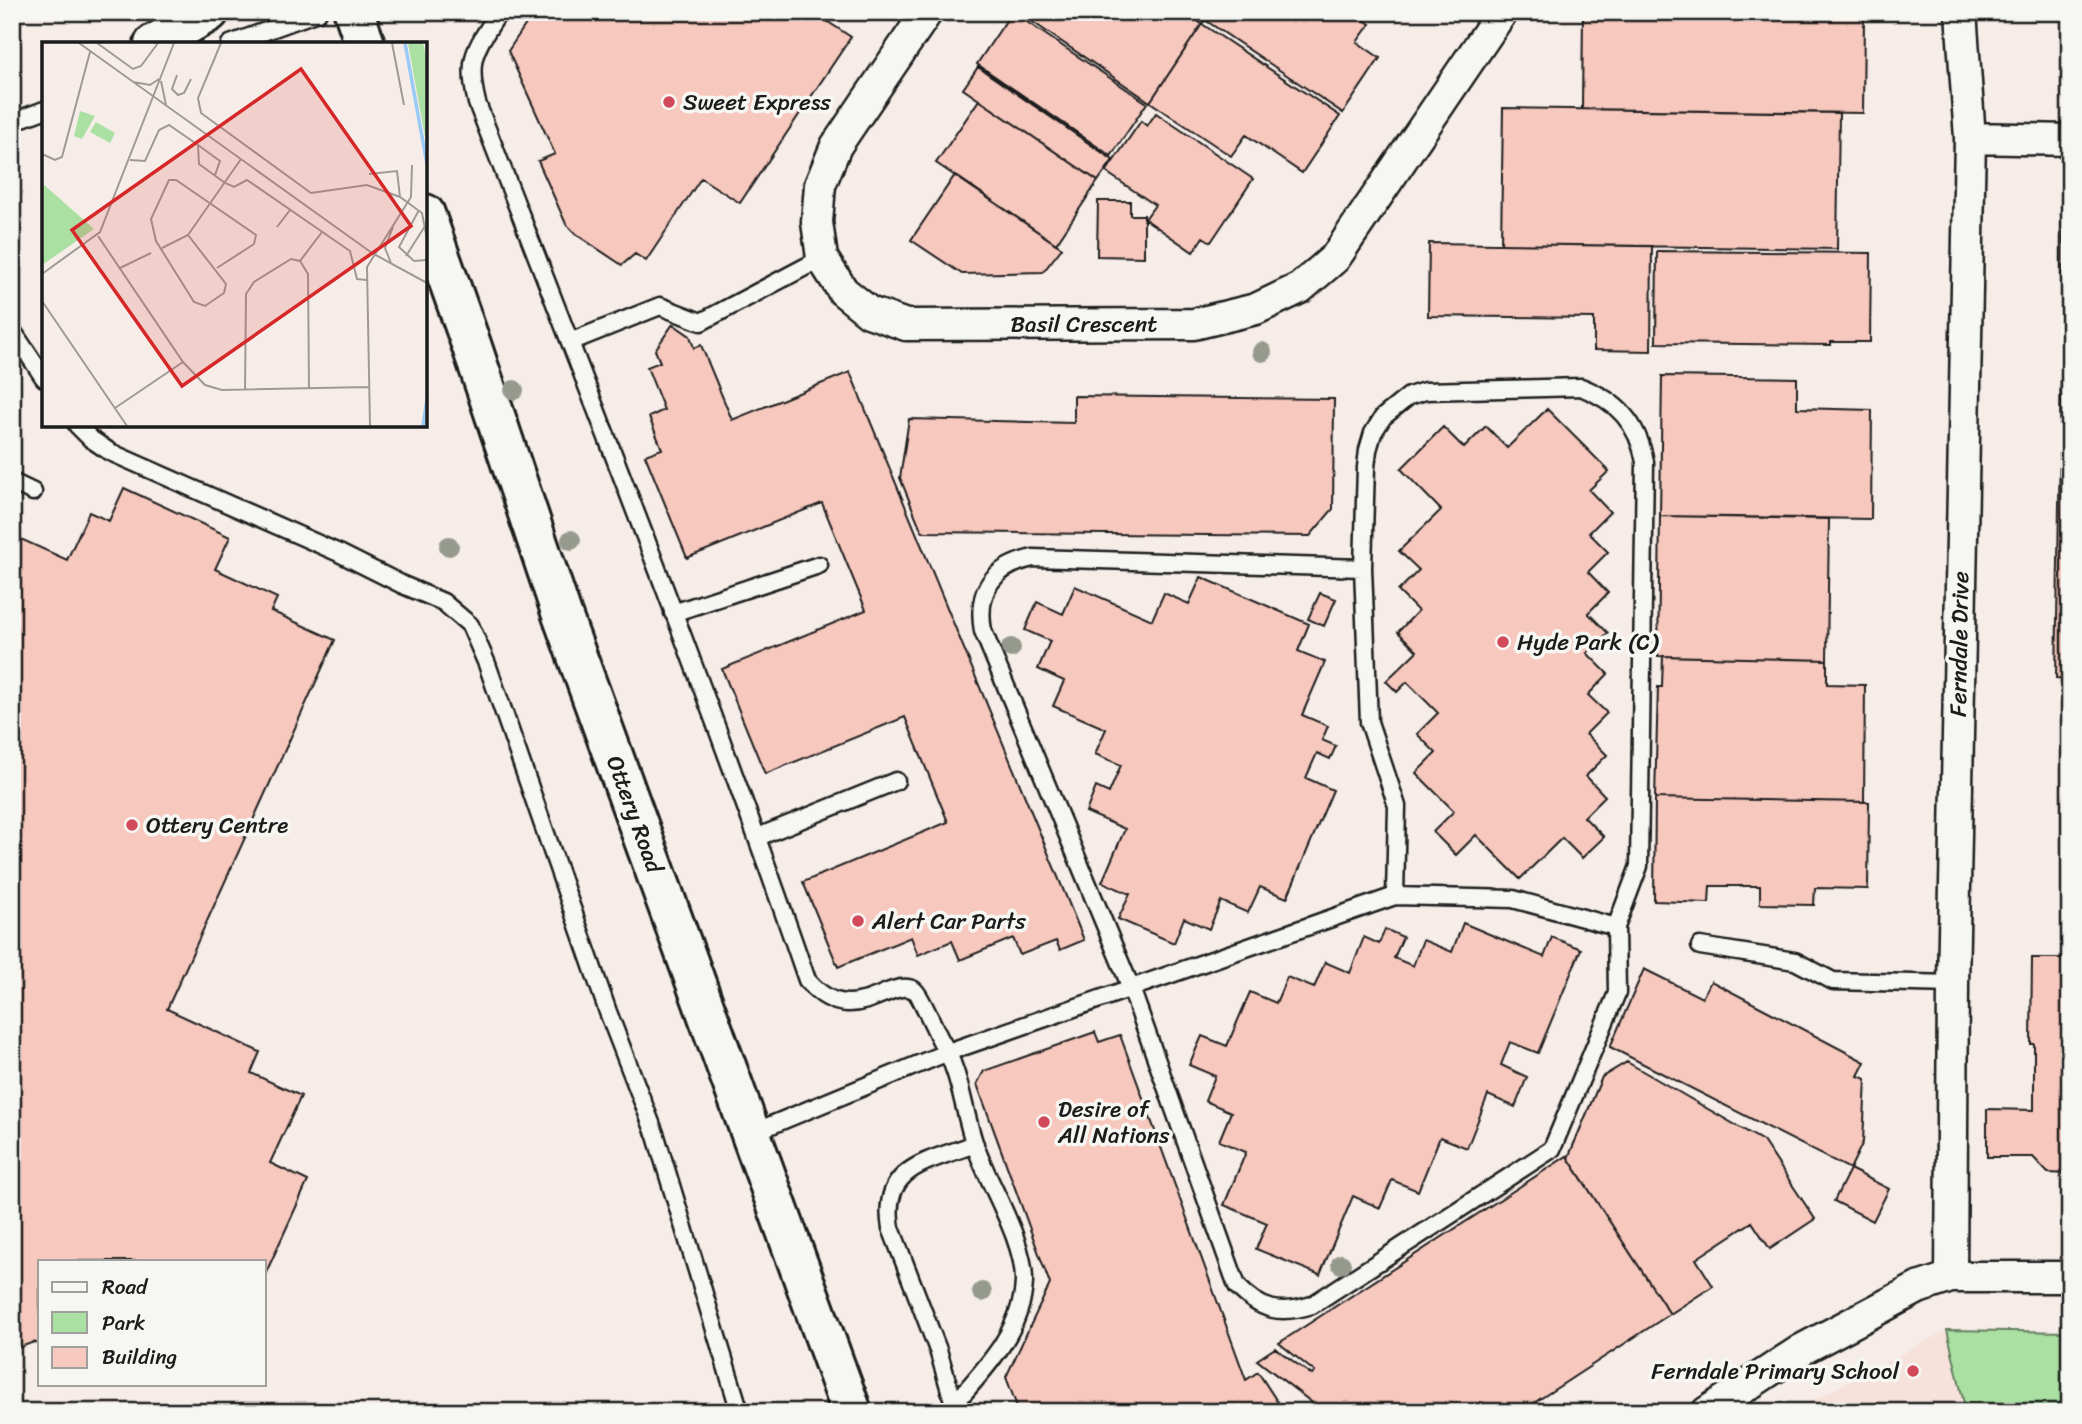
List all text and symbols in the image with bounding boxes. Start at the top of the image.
inset map [42,42,427,427]
place label: Sweet Express [683,82,831,123]
marker: Sweet Express [661,94,677,110]
street label: Basil Crescent [1011,304,1157,345]
street label: Ferndale Drive [1938,571,1981,717]
place label: Hyde Park (C) [1517,622,1660,663]
marker: Hyde Park (C) [1495,634,1511,650]
street label: Ottery Road [594,750,675,880]
place label: Ottery Centre [146,805,288,846]
marker: Ottery Centre [124,817,140,833]
place label: Alert Car Parts [871,901,1026,942]
marker: Alert Car Parts [850,913,866,929]
place label: Desire of All Nations [1057,1089,1170,1156]
marker: Desire of All Nations [1036,1114,1052,1130]
legend [38,1260,266,1386]
text: Road [102,1268,149,1306]
text: Park [102,1304,145,1342]
text: Building [102,1338,178,1376]
place label: Ferndale Primary School [1651,1351,1899,1392]
marker: Ferndale Primary School [1905,1363,1921,1379]

